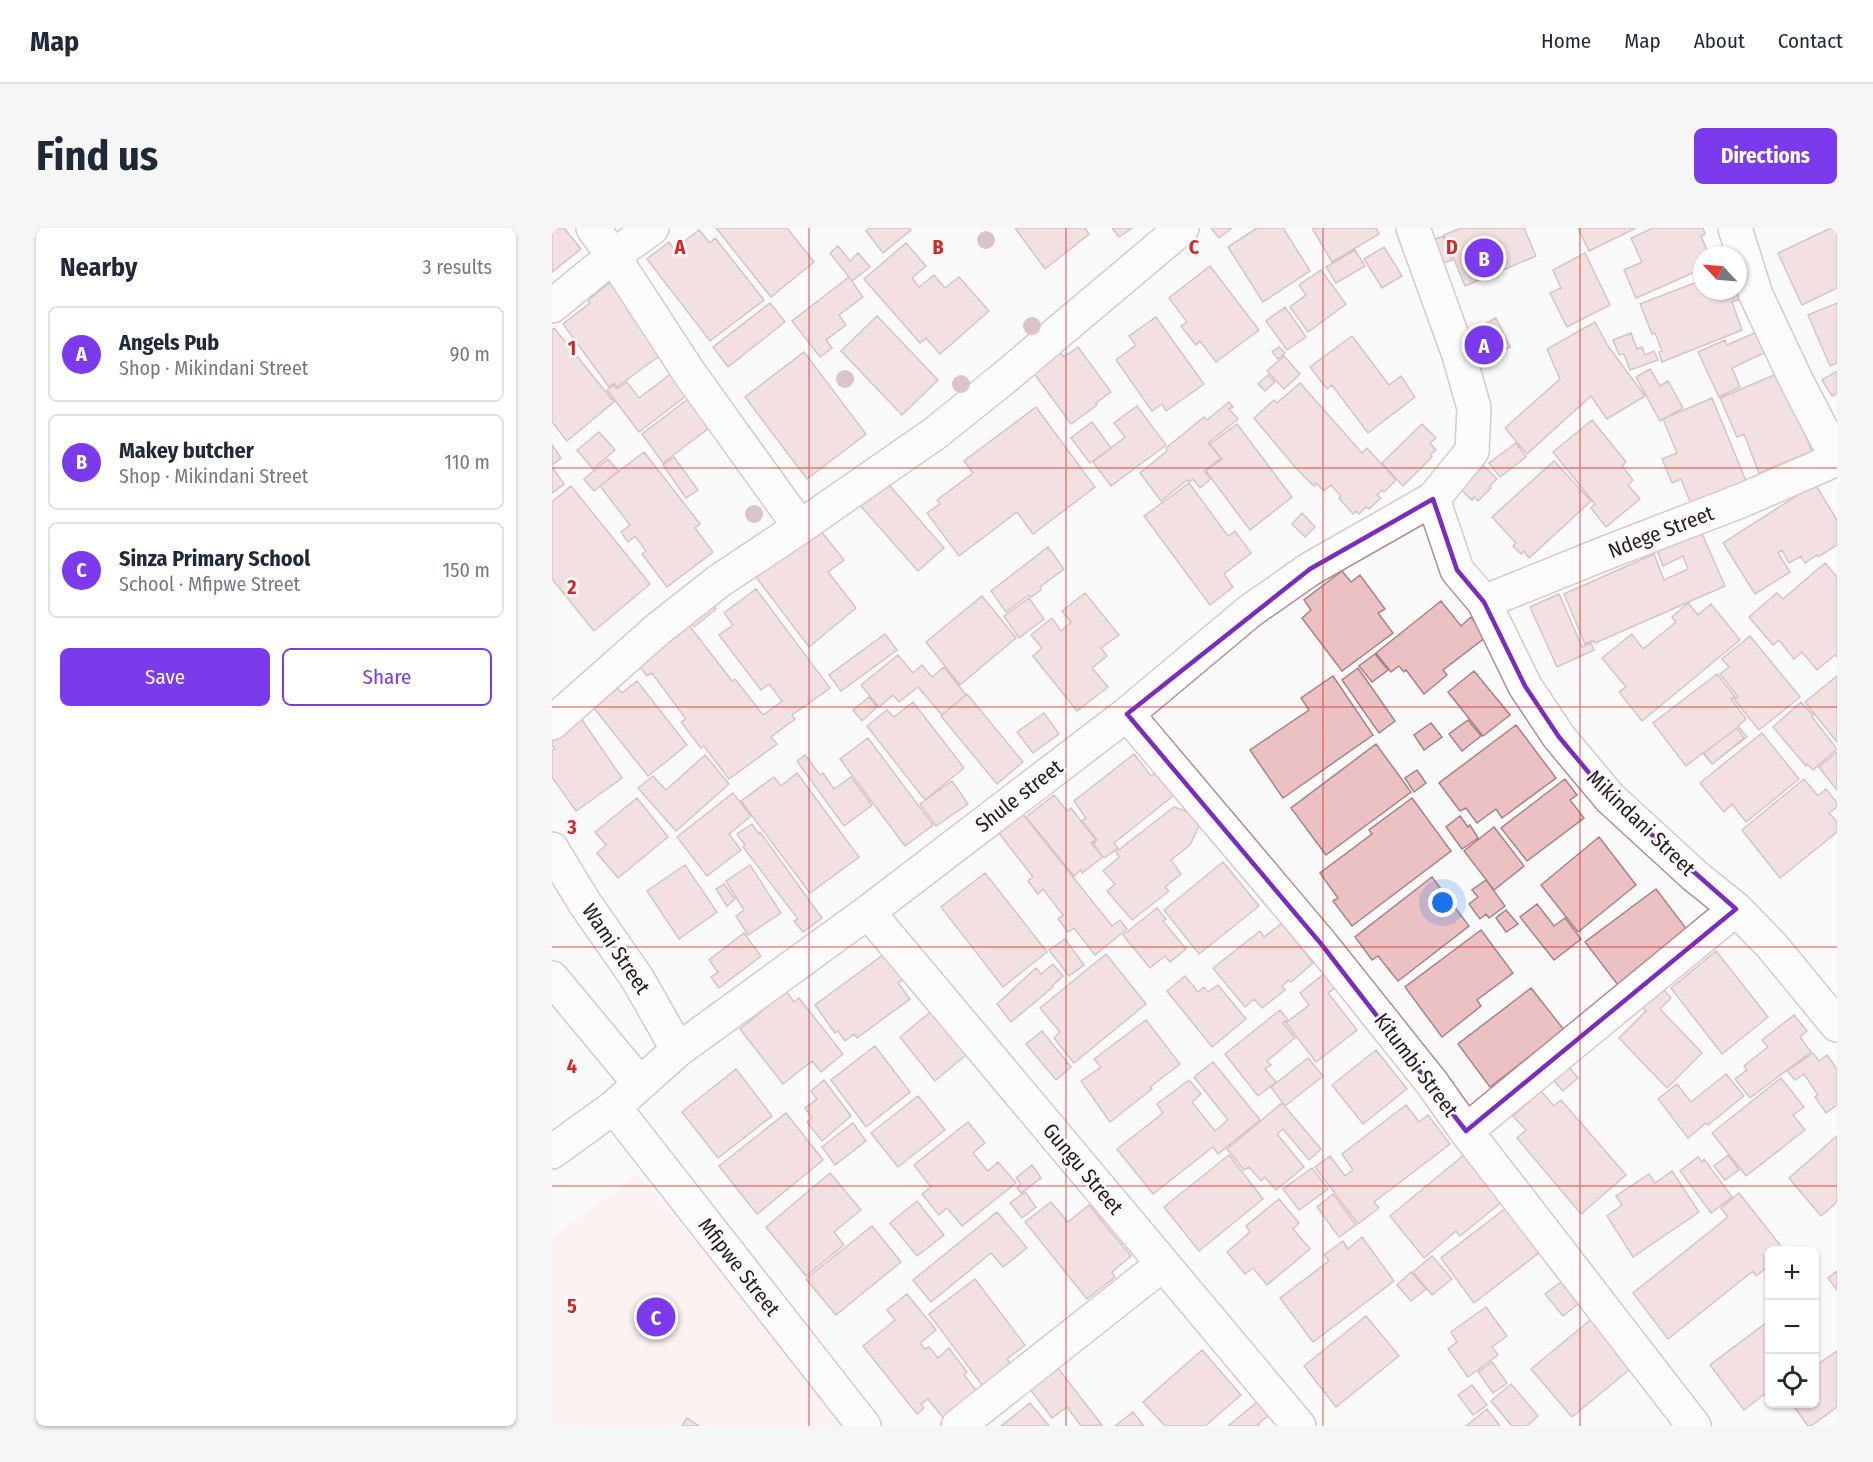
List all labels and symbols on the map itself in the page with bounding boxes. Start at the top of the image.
text: A [674,235,687,259]
text: B [932,235,944,259]
text: C [1189,235,1200,259]
text: D [1446,235,1458,259]
pin: B [1464,236,1504,280]
north arrow [1693,246,1747,300]
pin: A [1464,322,1504,368]
text: 1 [568,336,576,360]
street label: Ndege Street [1605,500,1718,564]
text: 2 [566,575,577,599]
street label: Shule street [970,754,1068,838]
street label: Mikindani Street [1581,765,1701,881]
text: 3 [566,815,577,839]
your location [1428,888,1457,917]
street label: Wami Street [576,899,656,999]
street label: Kitumbi Street [1368,1008,1464,1122]
text: 4 [567,1054,577,1078]
street label: Gungu Street [1037,1118,1129,1220]
street label: Mfipwe Street [692,1213,786,1322]
text: 5 [567,1294,577,1318]
pin: C [636,1294,676,1340]

